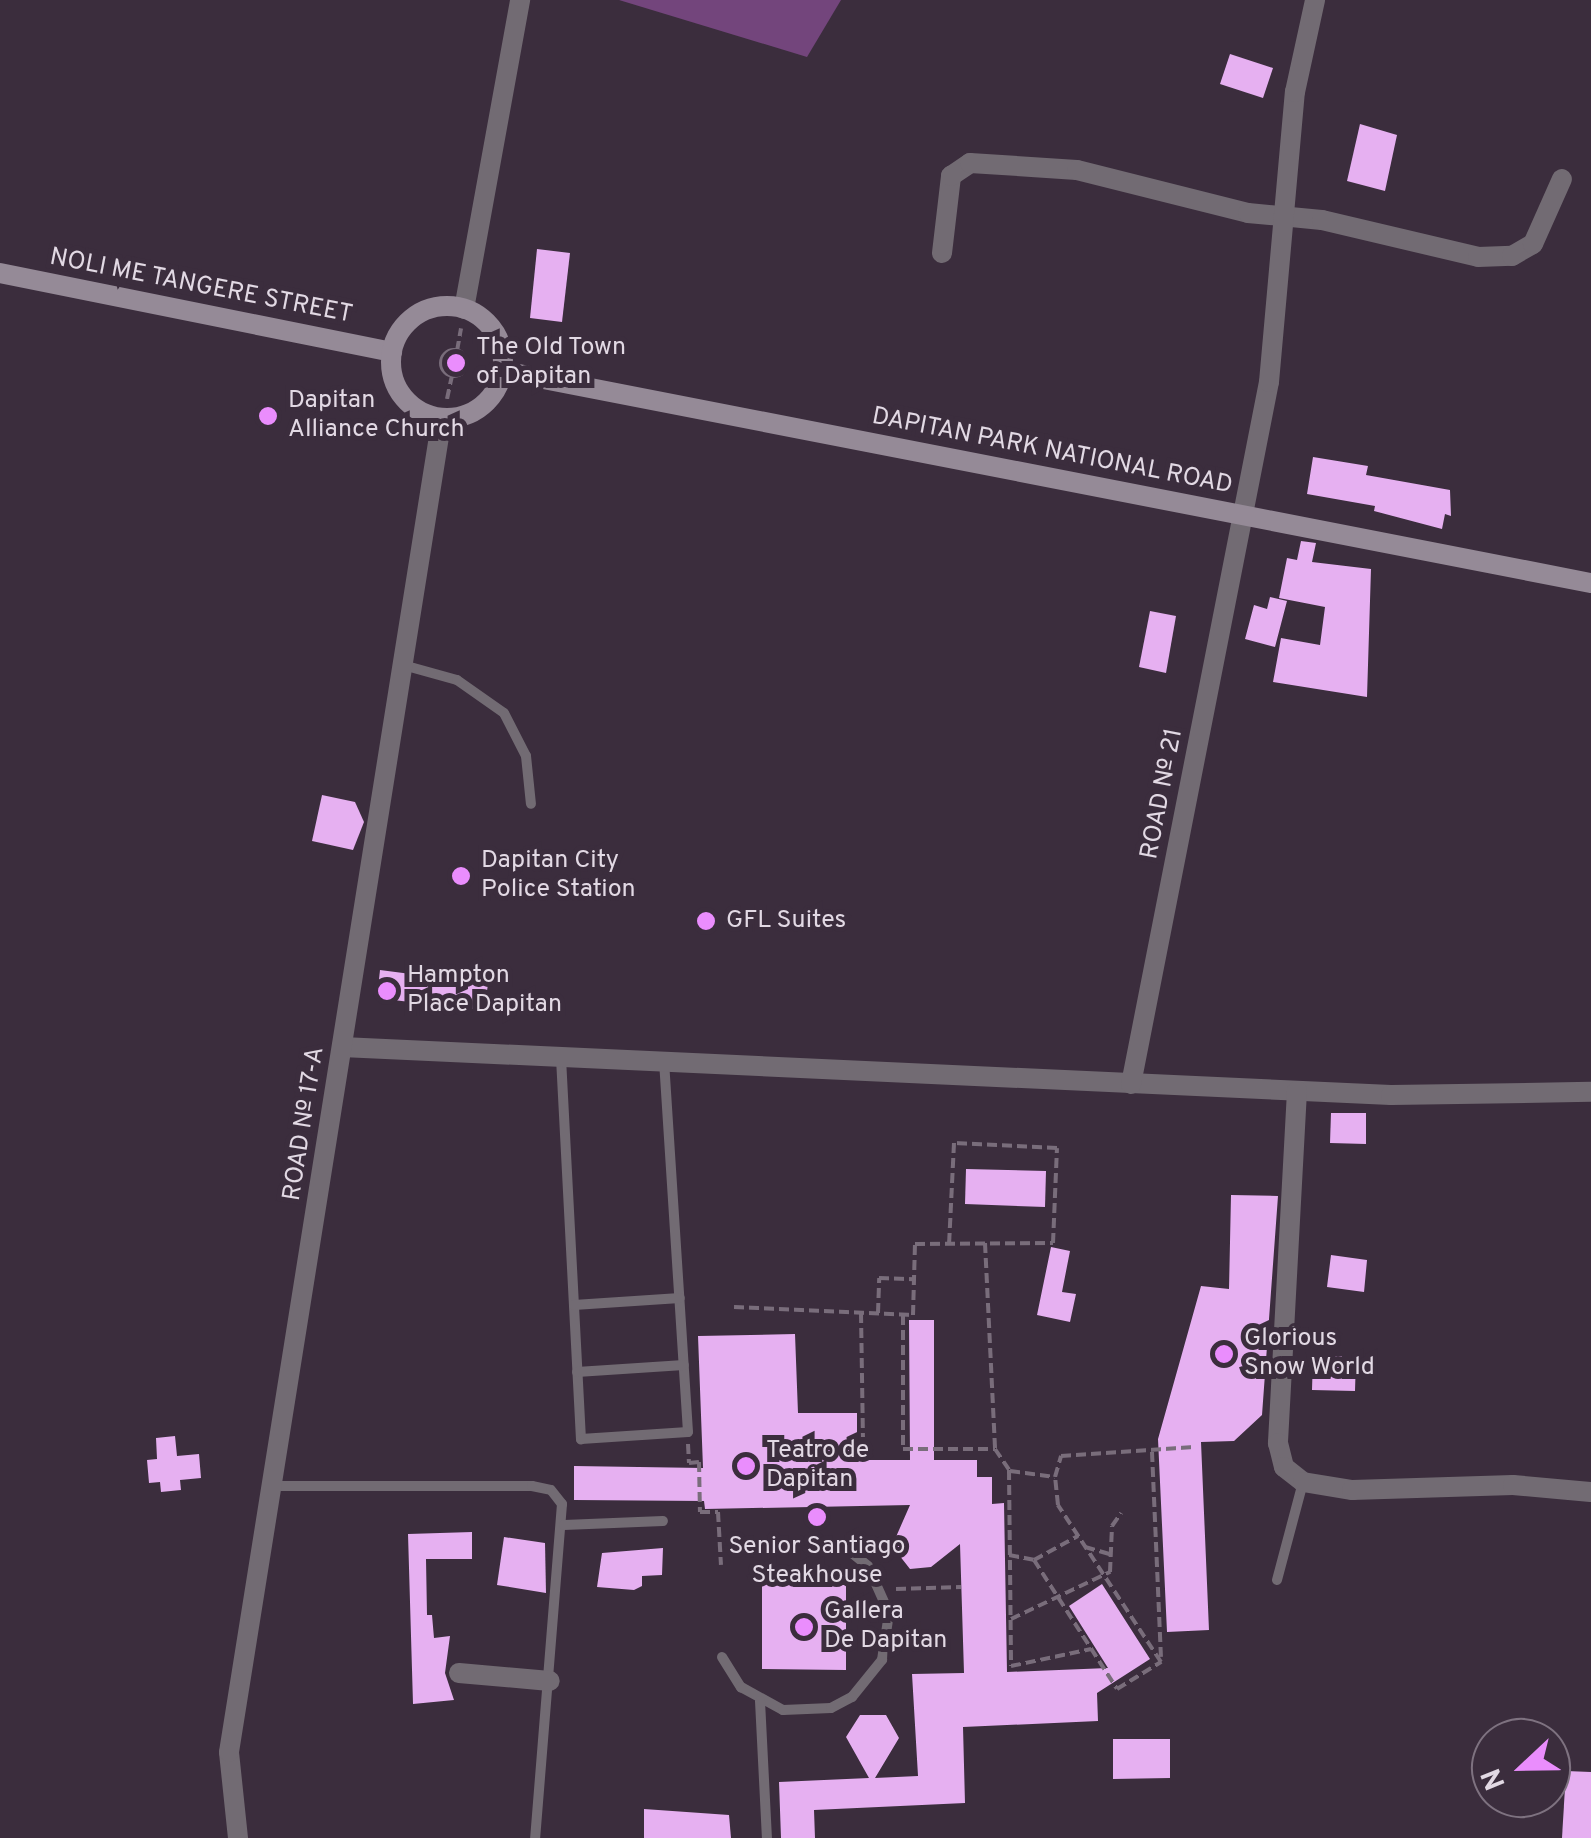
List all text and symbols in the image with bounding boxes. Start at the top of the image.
street label: NOLI ME TANGERE STREET [47,243,355,331]
place label: The Old Town of Dapitan [476,334,627,393]
marker: The Old Town of Dapitan [445,352,467,374]
place label: Dapitan Alliance Church [288,387,465,446]
street label: DAPITAN PARK NATIONAL ROAD [869,402,1235,502]
marker: Dapitan Alliance Church [257,405,279,427]
street label: ROAD № 21 [1136,726,1190,862]
place label: Dapitan City Police Station [481,847,636,906]
marker: Dapitan City Police Station [450,865,472,887]
place label: GFL Suites [726,906,847,936]
marker: GFL Suites [695,910,717,932]
place label: Hampton Place Dapitan [407,962,562,1021]
marker: Hampton Place Dapitan [376,980,398,1002]
street label: ROAD № 17-A [278,1045,332,1203]
place label: Glorious Snow World [1244,1325,1375,1384]
marker: Glorious Snow World [1213,1343,1235,1365]
place label: Teatro de Dapitan [766,1437,869,1496]
marker: Teatro de Dapitan [735,1455,757,1477]
marker: Senior Santiago Steakhouse [806,1506,828,1528]
place label: Senior Santiago Steakhouse [729,1533,905,1592]
place label: Gallera De Dapitan [824,1598,947,1657]
marker: Gallera De Dapitan [793,1616,815,1638]
north arrow [1471,1718,1571,1818]
text: N [1475,1762,1515,1795]

